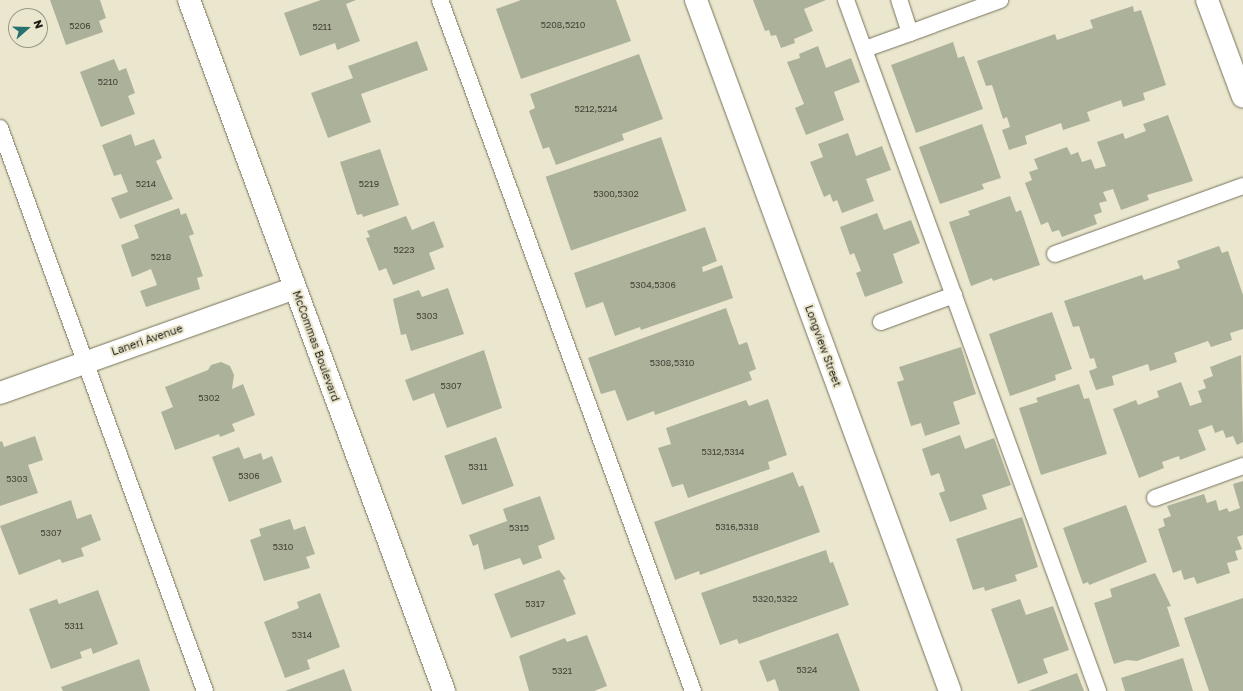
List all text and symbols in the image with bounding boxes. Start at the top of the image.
north arrow [8,8,48,48]
text: N [31,18,46,30]
house number: 5208,5210 [541,20,585,30]
house number: 5206 [69,21,91,31]
house number: 5211 [312,22,332,32]
house number: 5210 [98,77,118,87]
house number: 5212,5214 [574,104,618,114]
house number: 5214 [136,179,156,189]
house number: 5219 [359,179,379,189]
house number: 5300,5302 [593,189,639,199]
house number: 5223 [394,245,414,255]
house number: 5218 [151,252,171,262]
house number: 5304,5306 [630,280,676,290]
street label: McCommas Boulevard [290,289,342,403]
street label: Longview Street [802,303,844,389]
house number: 5303 [416,311,438,321]
street label: Laneri Avenue [110,322,184,358]
house number: 5308,5310 [650,358,694,368]
house number: 5307 [441,381,461,391]
house number: 5302 [198,393,220,403]
house number: 5312,5314 [701,447,745,457]
house number: 5311 [468,462,488,472]
house number: 5306 [238,471,260,481]
house number: 5303 [6,474,28,484]
house number: 5316,5318 [715,522,759,532]
house number: 5315 [509,523,529,533]
house number: 5307 [41,528,61,538]
house number: 5310 [273,542,293,552]
house number: 5320,5322 [753,594,797,604]
house number: 5317 [525,599,545,609]
house number: 5311 [64,621,84,631]
house number: 5314 [292,630,312,640]
house number: 5324 [796,665,818,675]
house number: 5321 [552,666,572,676]

